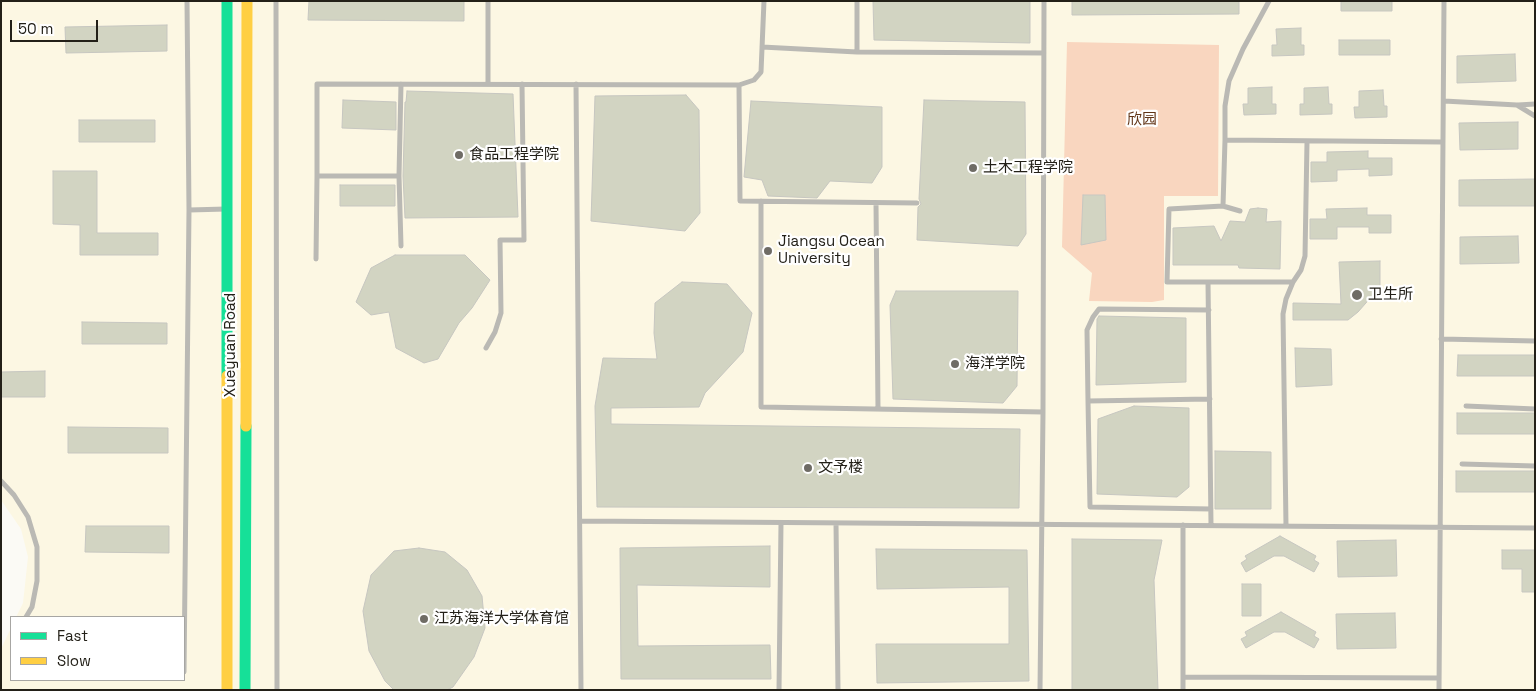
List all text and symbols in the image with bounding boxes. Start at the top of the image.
scale bar [12,10,100,42]
text: 50 m [18,19,53,38]
park label: 欣园 [1127,111,1157,129]
place label: 食品工程学院 [469,146,559,164]
marker: 食品工程学院 [453,149,465,161]
place label: 土木工程学院 [983,159,1073,177]
marker: 土木工程学院 [967,162,979,174]
place label: Jiangsu Ocean University [778,233,885,268]
marker: Jiangsu Ocean University [762,245,774,257]
place label: 卫生所 [1368,286,1413,304]
marker: 卫生所 [1350,288,1364,302]
street label: Xueyuan Road [222,293,240,397]
place label: 海洋学院 [965,355,1025,373]
marker: 海洋学院 [949,358,961,370]
place label: 文予楼 [818,459,863,477]
marker: 文予楼 [802,462,814,474]
place label: 江苏海洋大学体育馆 [434,610,569,628]
marker: 江苏海洋大学体育馆 [418,613,430,625]
legend [10,616,185,681]
text: Fast [57,626,88,645]
text: Slow [57,651,91,670]

